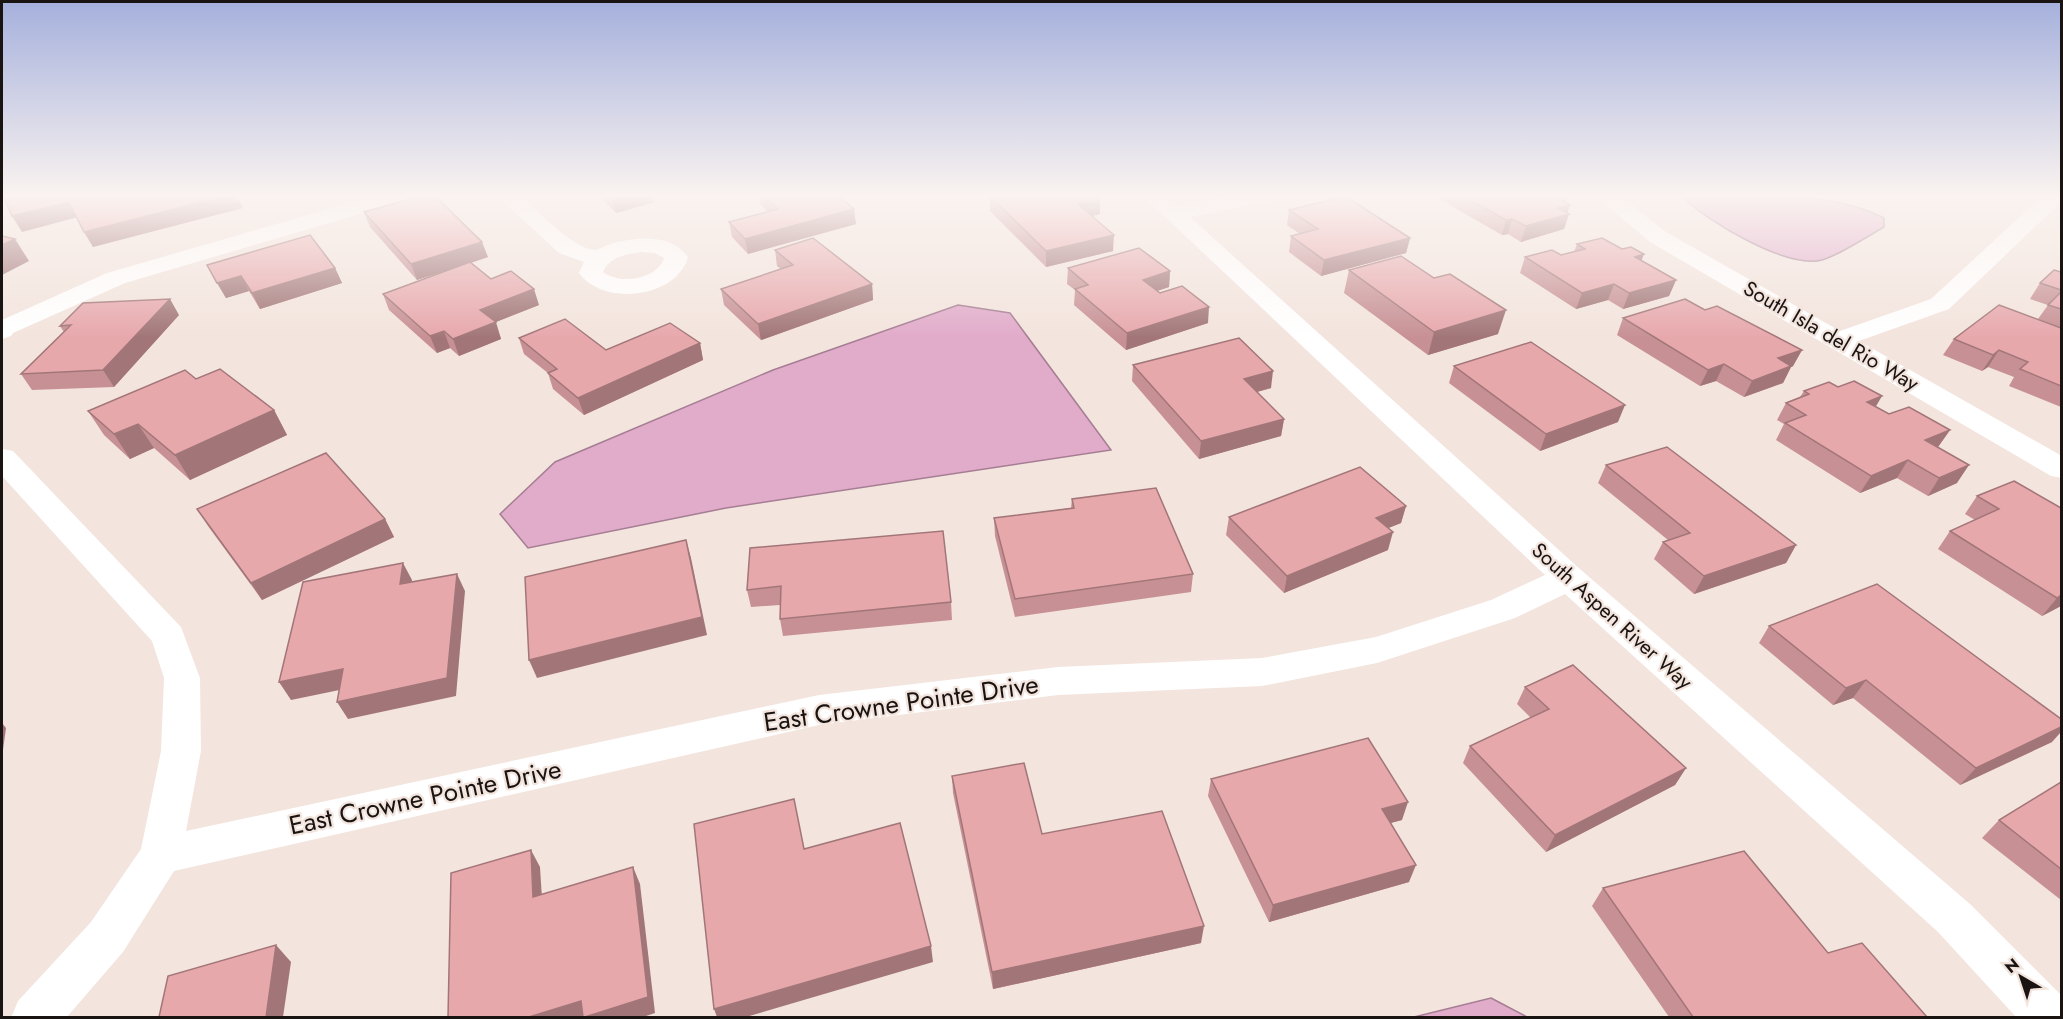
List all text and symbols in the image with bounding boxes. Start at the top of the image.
street label: South Isla del Rio Way [1738,274,1925,399]
street label: South Aspen River Way [1525,536,1700,697]
street label: East Crowne Pointe Drive [761,665,1041,741]
street label: East Crowne Pointe Drive [285,750,565,844]
north arrow [1991,947,2051,1007]
text: N [2000,953,2024,979]

